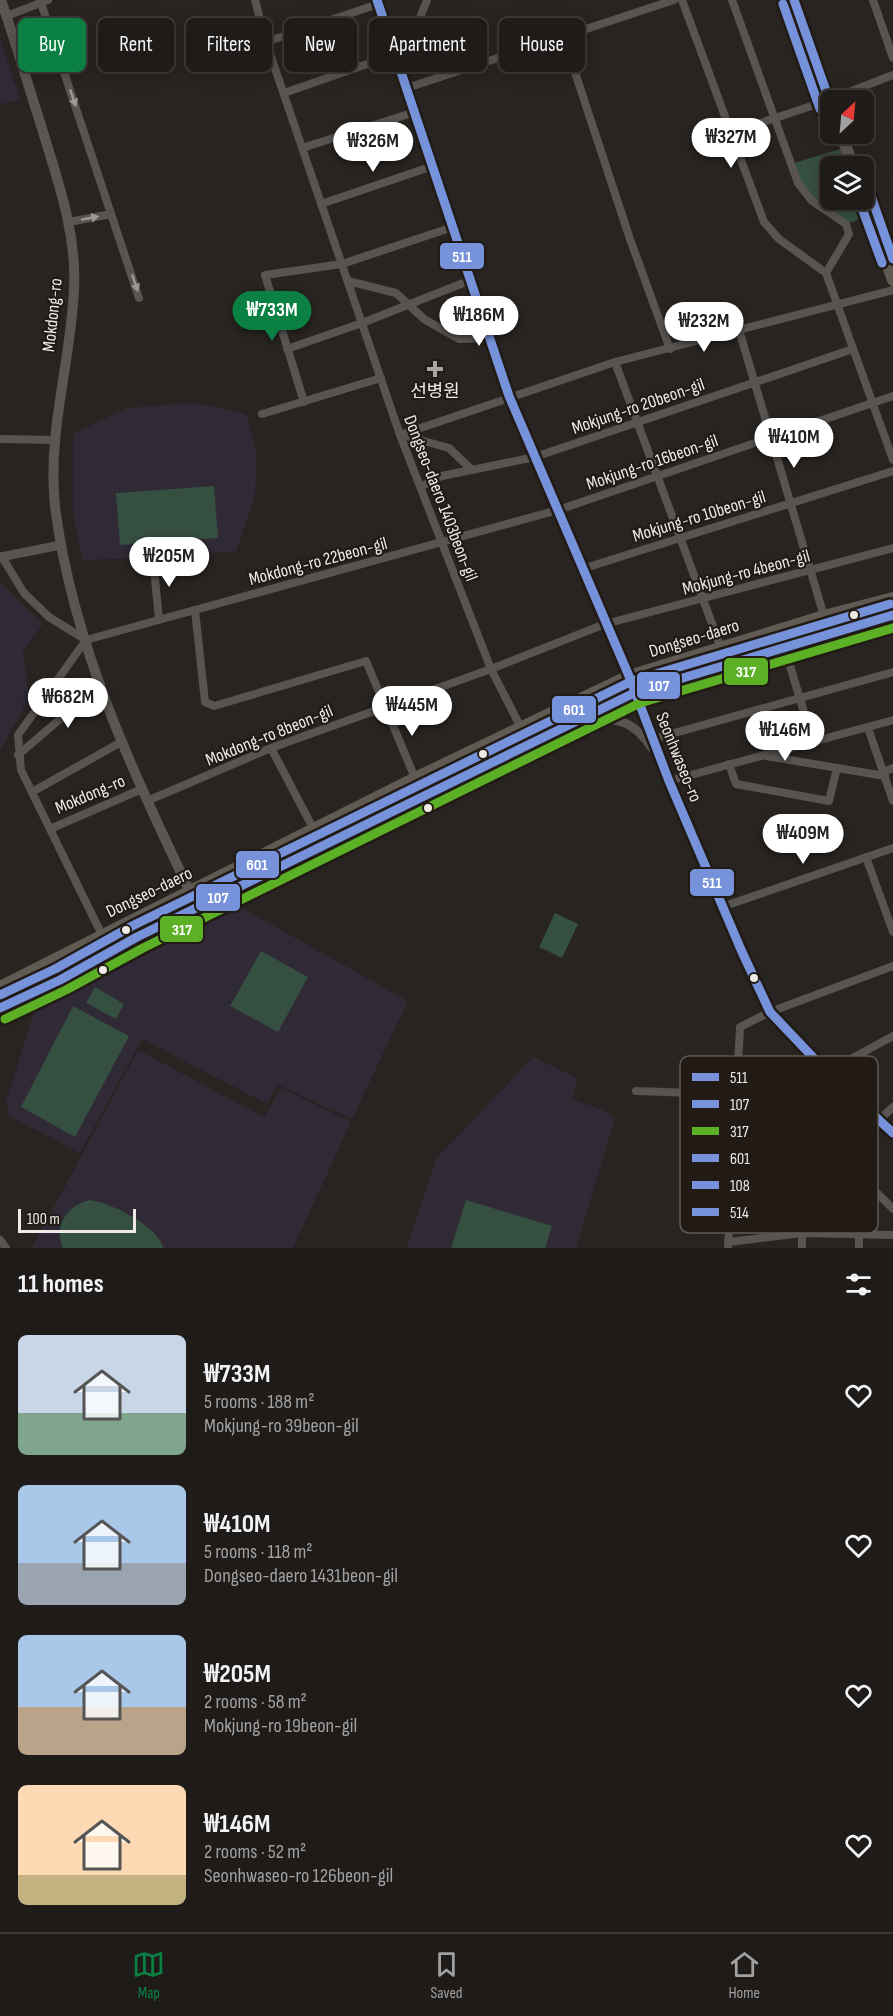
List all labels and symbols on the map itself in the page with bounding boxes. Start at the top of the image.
one-way arrow [68,89,78,107]
north arrow [820,90,874,144]
pin: ₩327M [689,118,773,169]
pin: ₩326M [331,122,415,173]
one-way arrow [81,213,100,222]
line badge: 511 [439,242,485,270]
text: 511 [452,248,473,267]
one-way arrow [130,274,140,292]
street label: Mokdong-ro [38,277,67,353]
pin: ₩733M [230,291,314,342]
pin: ₩186M [437,296,521,347]
pin: ₩232M [662,302,746,353]
marker: 선병원 [426,360,444,378]
street label: Mokjung-ro 20beon-gil [569,374,707,439]
place label: 선병원 [410,381,460,402]
street label: Dongseo-daero 1403beon-gil [399,412,482,584]
pin: ₩410M [752,418,836,469]
street label: Mokjung-ro 16beon-gil [584,430,721,495]
street label: Mokjung-ro 10beon-gil [630,486,768,547]
street label: Mokdong-ro 22beon-gil [247,533,390,590]
pin: ₩205M [127,537,211,588]
street label: Mokjung-ro 4beon-gil [680,545,812,600]
unlabelled marker [848,609,860,621]
street label: Dongseo-daero [647,615,742,662]
line badge: 317 [723,657,769,686]
text: 317 [736,663,756,682]
line badge: 107 [636,671,681,700]
text: 107 [649,677,669,696]
pin: ₩682M [26,678,110,729]
pin: ₩445M [370,686,454,737]
line badge: 601 [551,695,597,724]
street label: Mokdong-ro 8beon-gil [202,700,336,771]
text: 601 [563,701,585,720]
street label: Seonhwaseo-ro [651,709,706,805]
pin: ₩146M [743,711,827,762]
unlabelled marker [477,748,489,760]
street label: Mokdong-ro [52,770,128,819]
unlabelled marker [422,802,434,814]
pin: ₩409M [761,814,845,865]
line badge: 601 [235,850,280,879]
text: 601 [246,856,268,875]
street label: Dongseo-daero [103,863,196,922]
line badge: 511 [689,868,735,897]
text: 511 [702,874,723,893]
line badge: 107 [195,883,241,912]
text: 107 [208,889,228,908]
line badge: 317 [159,915,204,943]
text: 317 [172,921,192,940]
unlabelled marker [120,924,132,936]
unlabelled marker [97,964,109,976]
unlabelled marker [748,972,760,984]
legend [680,1056,878,1233]
text: 511 [730,1069,748,1088]
text: 107 [730,1096,750,1115]
text: 317 [730,1123,749,1142]
text: 601 [730,1150,750,1169]
text: 108 [730,1177,750,1196]
text: 514 [730,1204,749,1223]
scale bar [18,1206,136,1234]

